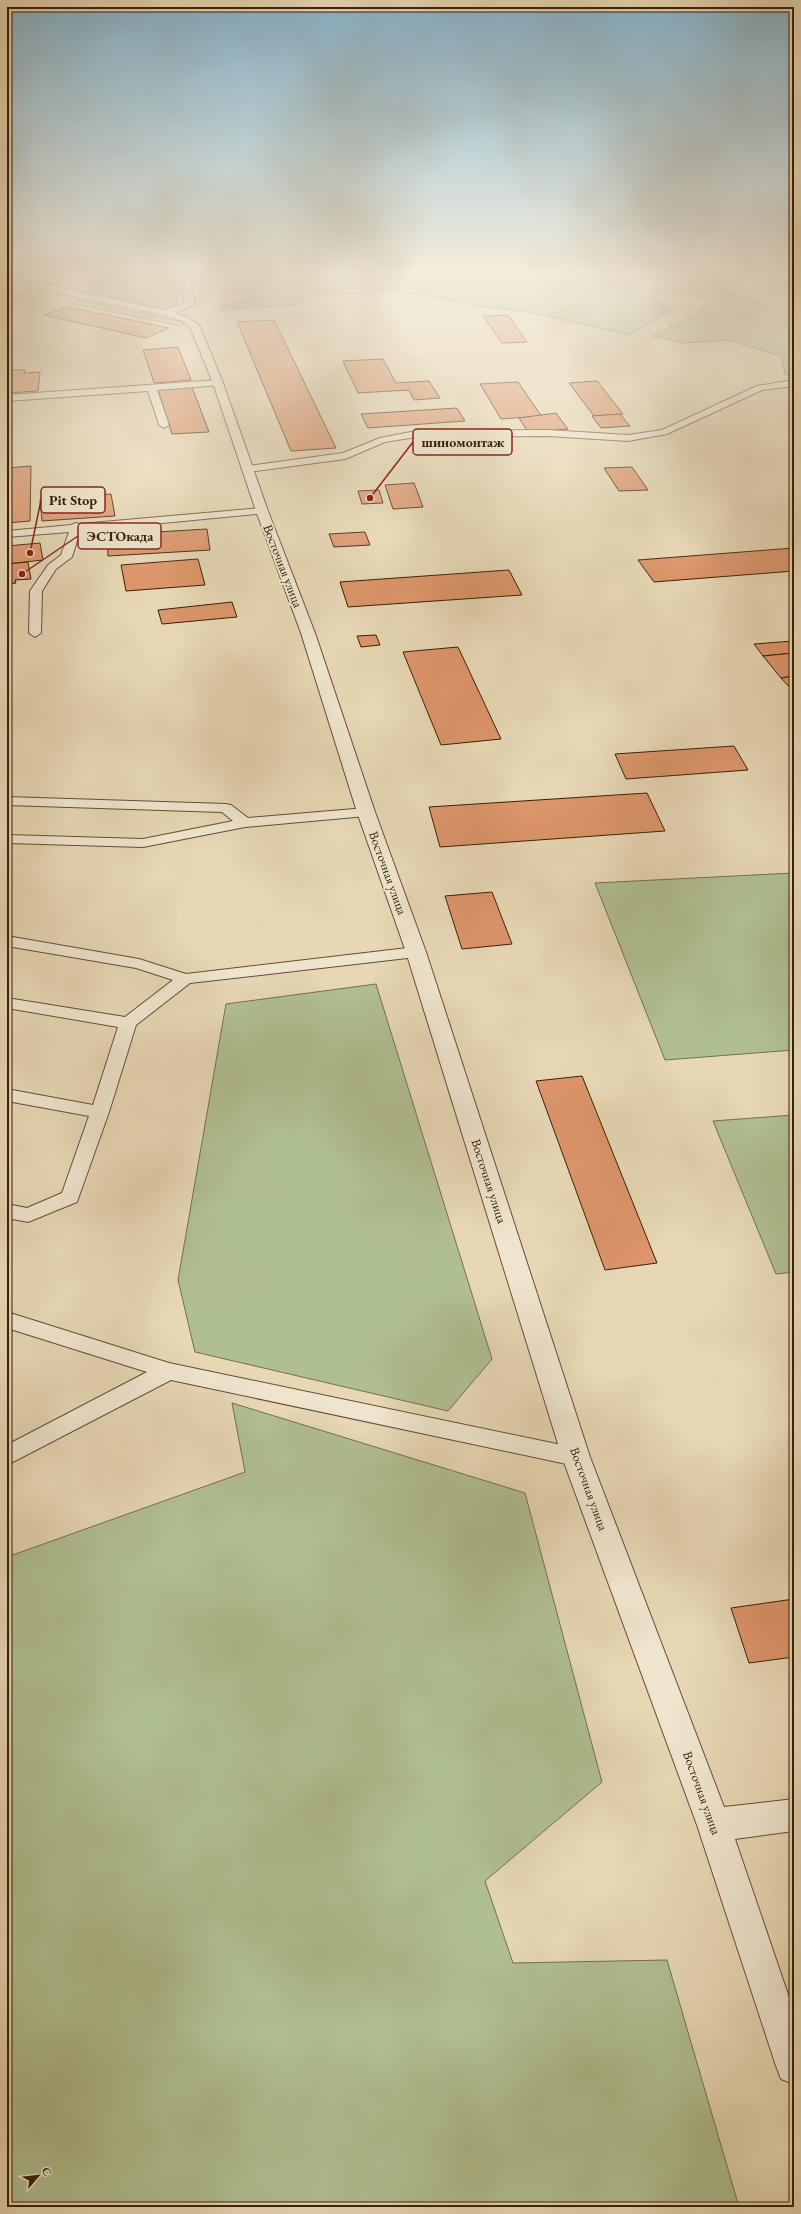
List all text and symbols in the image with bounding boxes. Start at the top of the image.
callout: шиномонтаж [413,429,512,455]
text: шиномонтаж [422,433,505,451]
callout: Pit Stop [41,487,105,513]
text: Pit Stop [49,491,97,509]
street label: Восточная улица [259,522,307,611]
callout: ЭСТОкада [78,523,161,549]
text: ЭСТОкада [87,527,154,545]
street label: Восточная улица [365,829,411,918]
street label: Восточная улица [467,1137,511,1226]
street label: Восточная улица [566,1445,612,1534]
street label: Восточная улица [679,1749,725,1838]
north arrow [18,2156,58,2196]
text: С [39,2165,55,2178]

